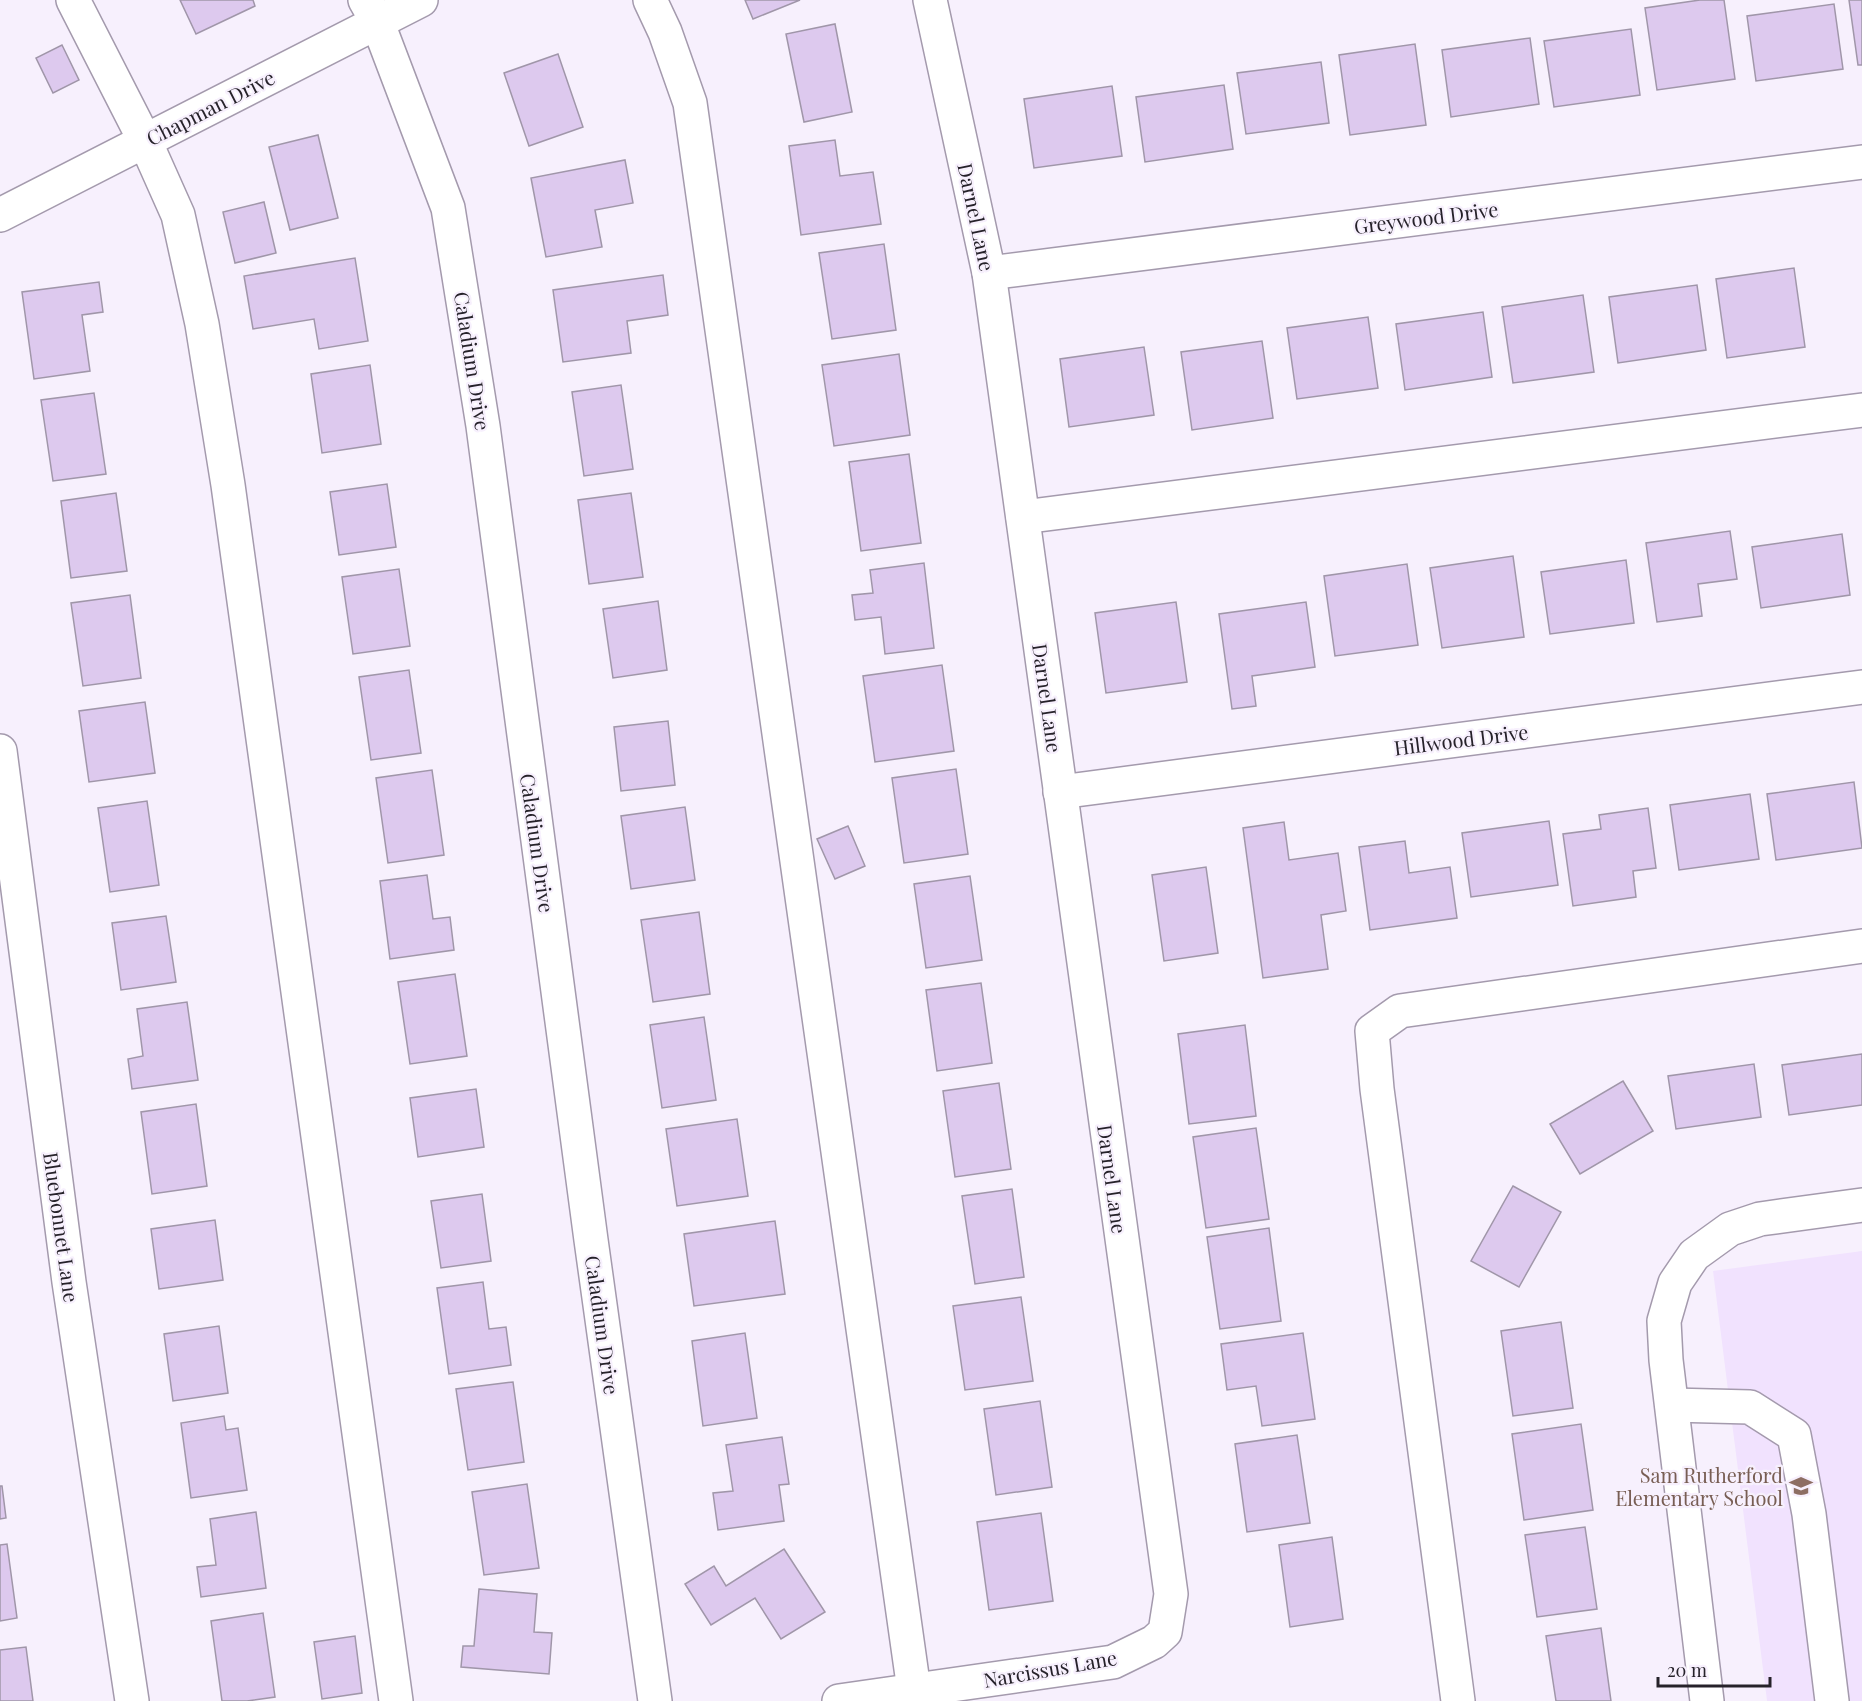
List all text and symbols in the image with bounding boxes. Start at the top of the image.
street label: Chapman Drive [141,63,279,151]
street label: Darnel Lane [952,161,1002,273]
street label: Greywood Drive [1352,195,1500,239]
street label: Caladium Drive [449,290,497,432]
street label: Darnel Lane [1027,642,1069,754]
street label: Hillwood Drive [1392,717,1530,761]
street label: Caladium Drive [515,772,561,914]
street label: Darnel Lane [1092,1123,1134,1235]
street label: Bluebonnet Lane [38,1150,86,1304]
street label: Caladium Drive [580,1254,626,1396]
place label: Sam Rutherford Elementary School [1615,1461,1783,1511]
school or university icon: Sam Rutherford Elementary School [1788,1473,1814,1499]
street label: Narcissus Lane [981,1643,1119,1693]
scale bar [1658,1650,1770,1688]
text: 20 m [1667,1658,1707,1682]

